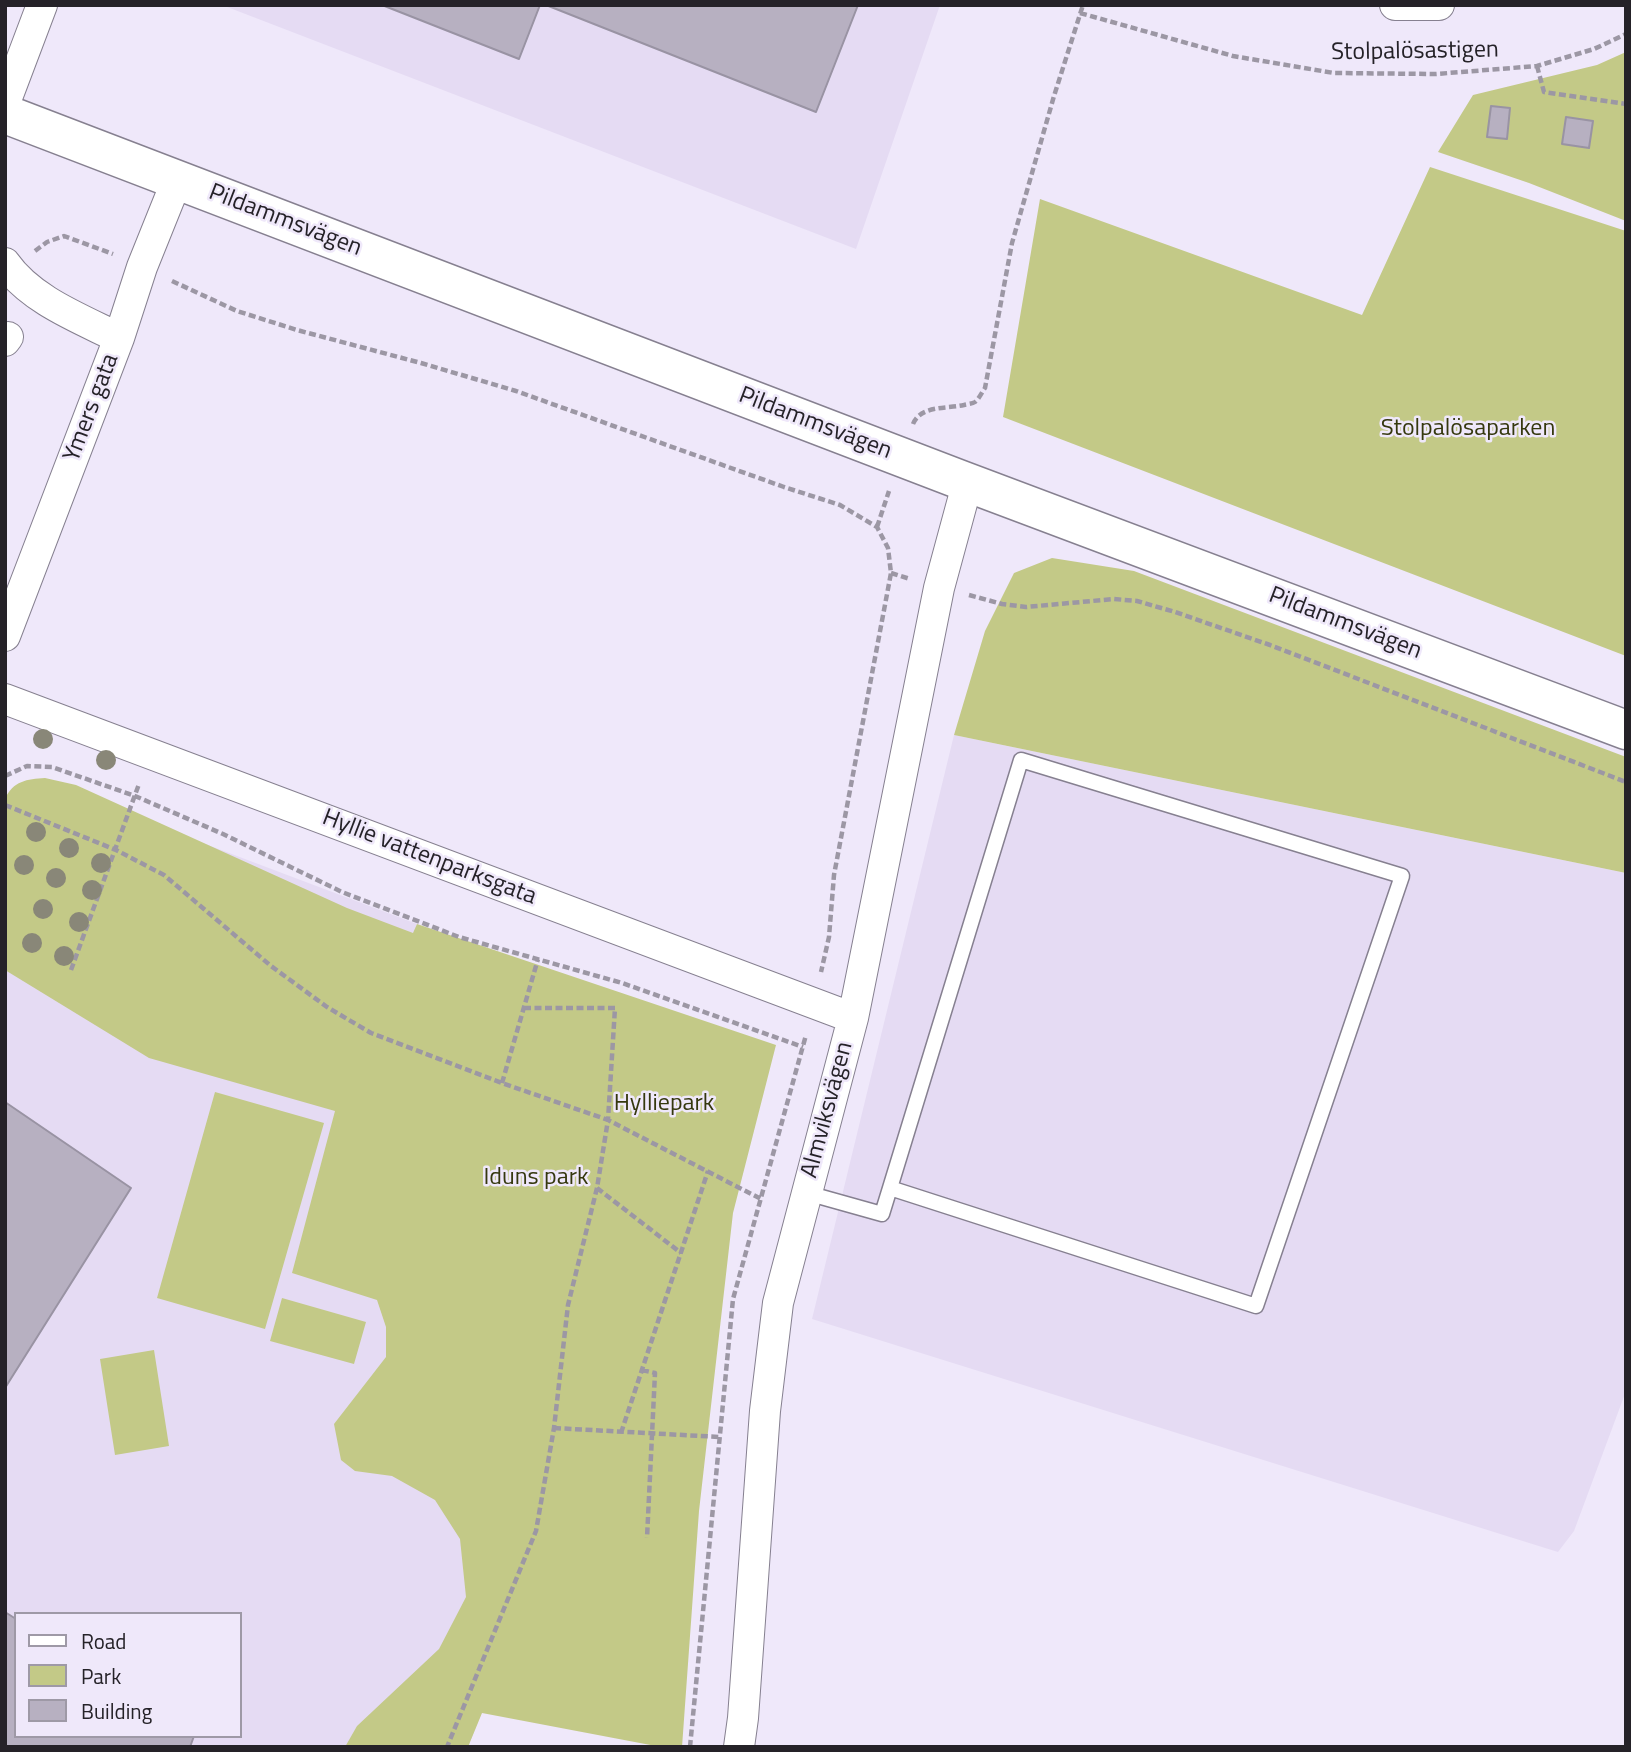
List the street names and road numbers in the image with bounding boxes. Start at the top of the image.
street label: Stolpalösastigen [1331,36,1499,68]
street label: Pildammsvägen [204,179,366,263]
street label: Ymers gata [58,350,126,466]
street label: Pildammsvägen [734,382,896,466]
street label: Pildammsvägen [1264,582,1426,666]
street label: Hyllie vattenparksgata [318,804,540,912]
street label: Almviksvägen [796,1039,860,1181]

